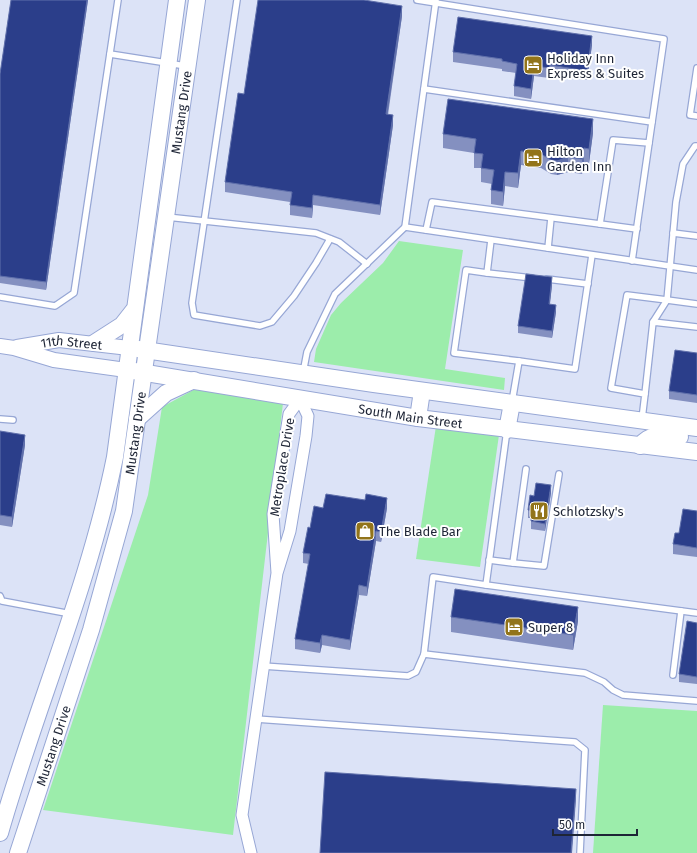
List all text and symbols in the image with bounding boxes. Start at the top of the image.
place label: Holiday Inn Express & Suites [547,51,644,81]
hotel icon: Holiday Inn Express & Suites [522,54,544,76]
street label: Mustang Drive [168,70,194,155]
place label: Hilton Garden Inn [547,144,612,174]
hotel icon: Hilton Garden Inn [522,147,544,169]
street label: 11th Street [39,332,103,352]
street label: Mustang Drive [122,390,149,475]
street label: South Main Street [357,401,464,431]
street label: Metroplace Drive [267,417,297,517]
restaurant icon: Schlotzsky's [528,500,550,522]
place label: Schlotzsky's [553,504,623,519]
shop icon: The Blade Bar [354,520,376,542]
place label: The Blade Bar [379,524,461,539]
hotel icon: Super 8 [503,616,525,638]
place label: Super 8 [528,620,573,635]
street label: Mustang Drive [33,703,73,788]
scale bar [553,811,637,837]
text: 50 m [559,818,585,832]

